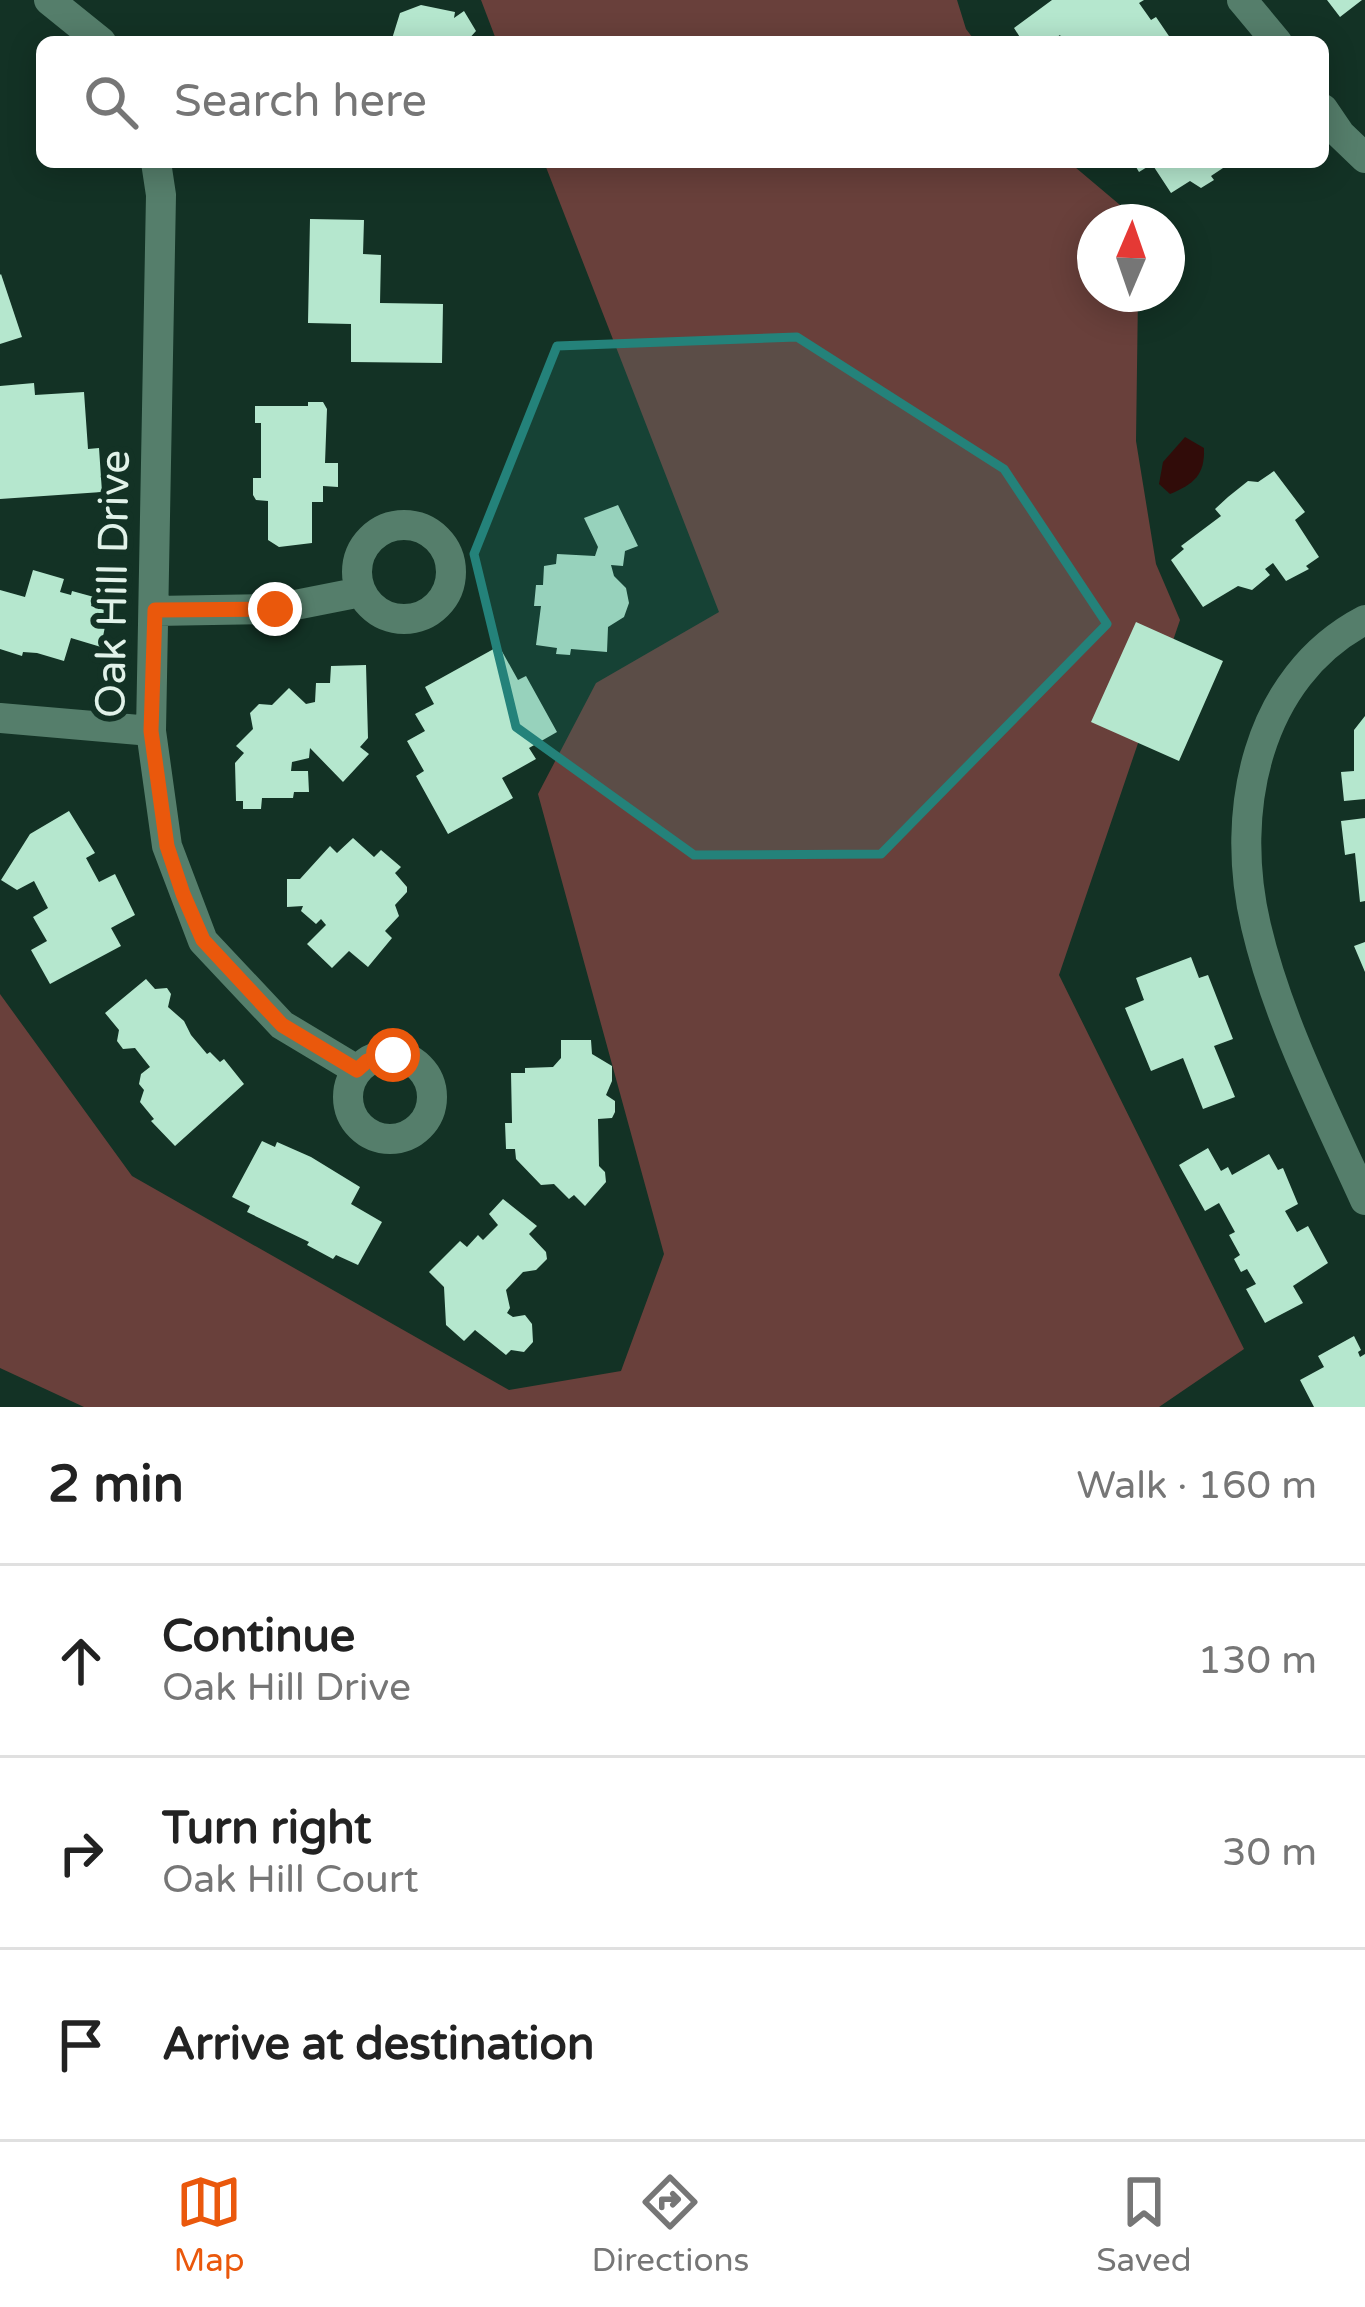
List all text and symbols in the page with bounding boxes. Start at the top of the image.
search box [36,36,1329,168]
icon: search [78,69,144,135]
text: Search here [174,75,427,129]
north arrow [1077,204,1185,312]
street label: Oak Hill Drive [85,450,141,718]
route end [248,582,302,636]
route start [366,1028,420,1082]
text: 2 min [48,1454,184,1516]
text: Walk · 160 m [1076,1462,1317,1509]
text: Continue [162,1610,355,1664]
icon: ahead [48,1628,114,1694]
text: 130 m [1198,1637,1317,1684]
text: Oak Hill Drive [162,1664,411,1711]
text: Turn right [162,1802,371,1856]
icon: right [48,1820,114,1886]
text: 30 m [1222,1829,1317,1876]
text: Oak Hill Court [162,1856,419,1903]
icon: arrive [48,2012,114,2078]
text: Arrive at destination [162,2018,594,2072]
tab: Map [173,2169,245,2280]
tab: Directions [591,2169,749,2280]
tab: Saved [1096,2169,1192,2280]

